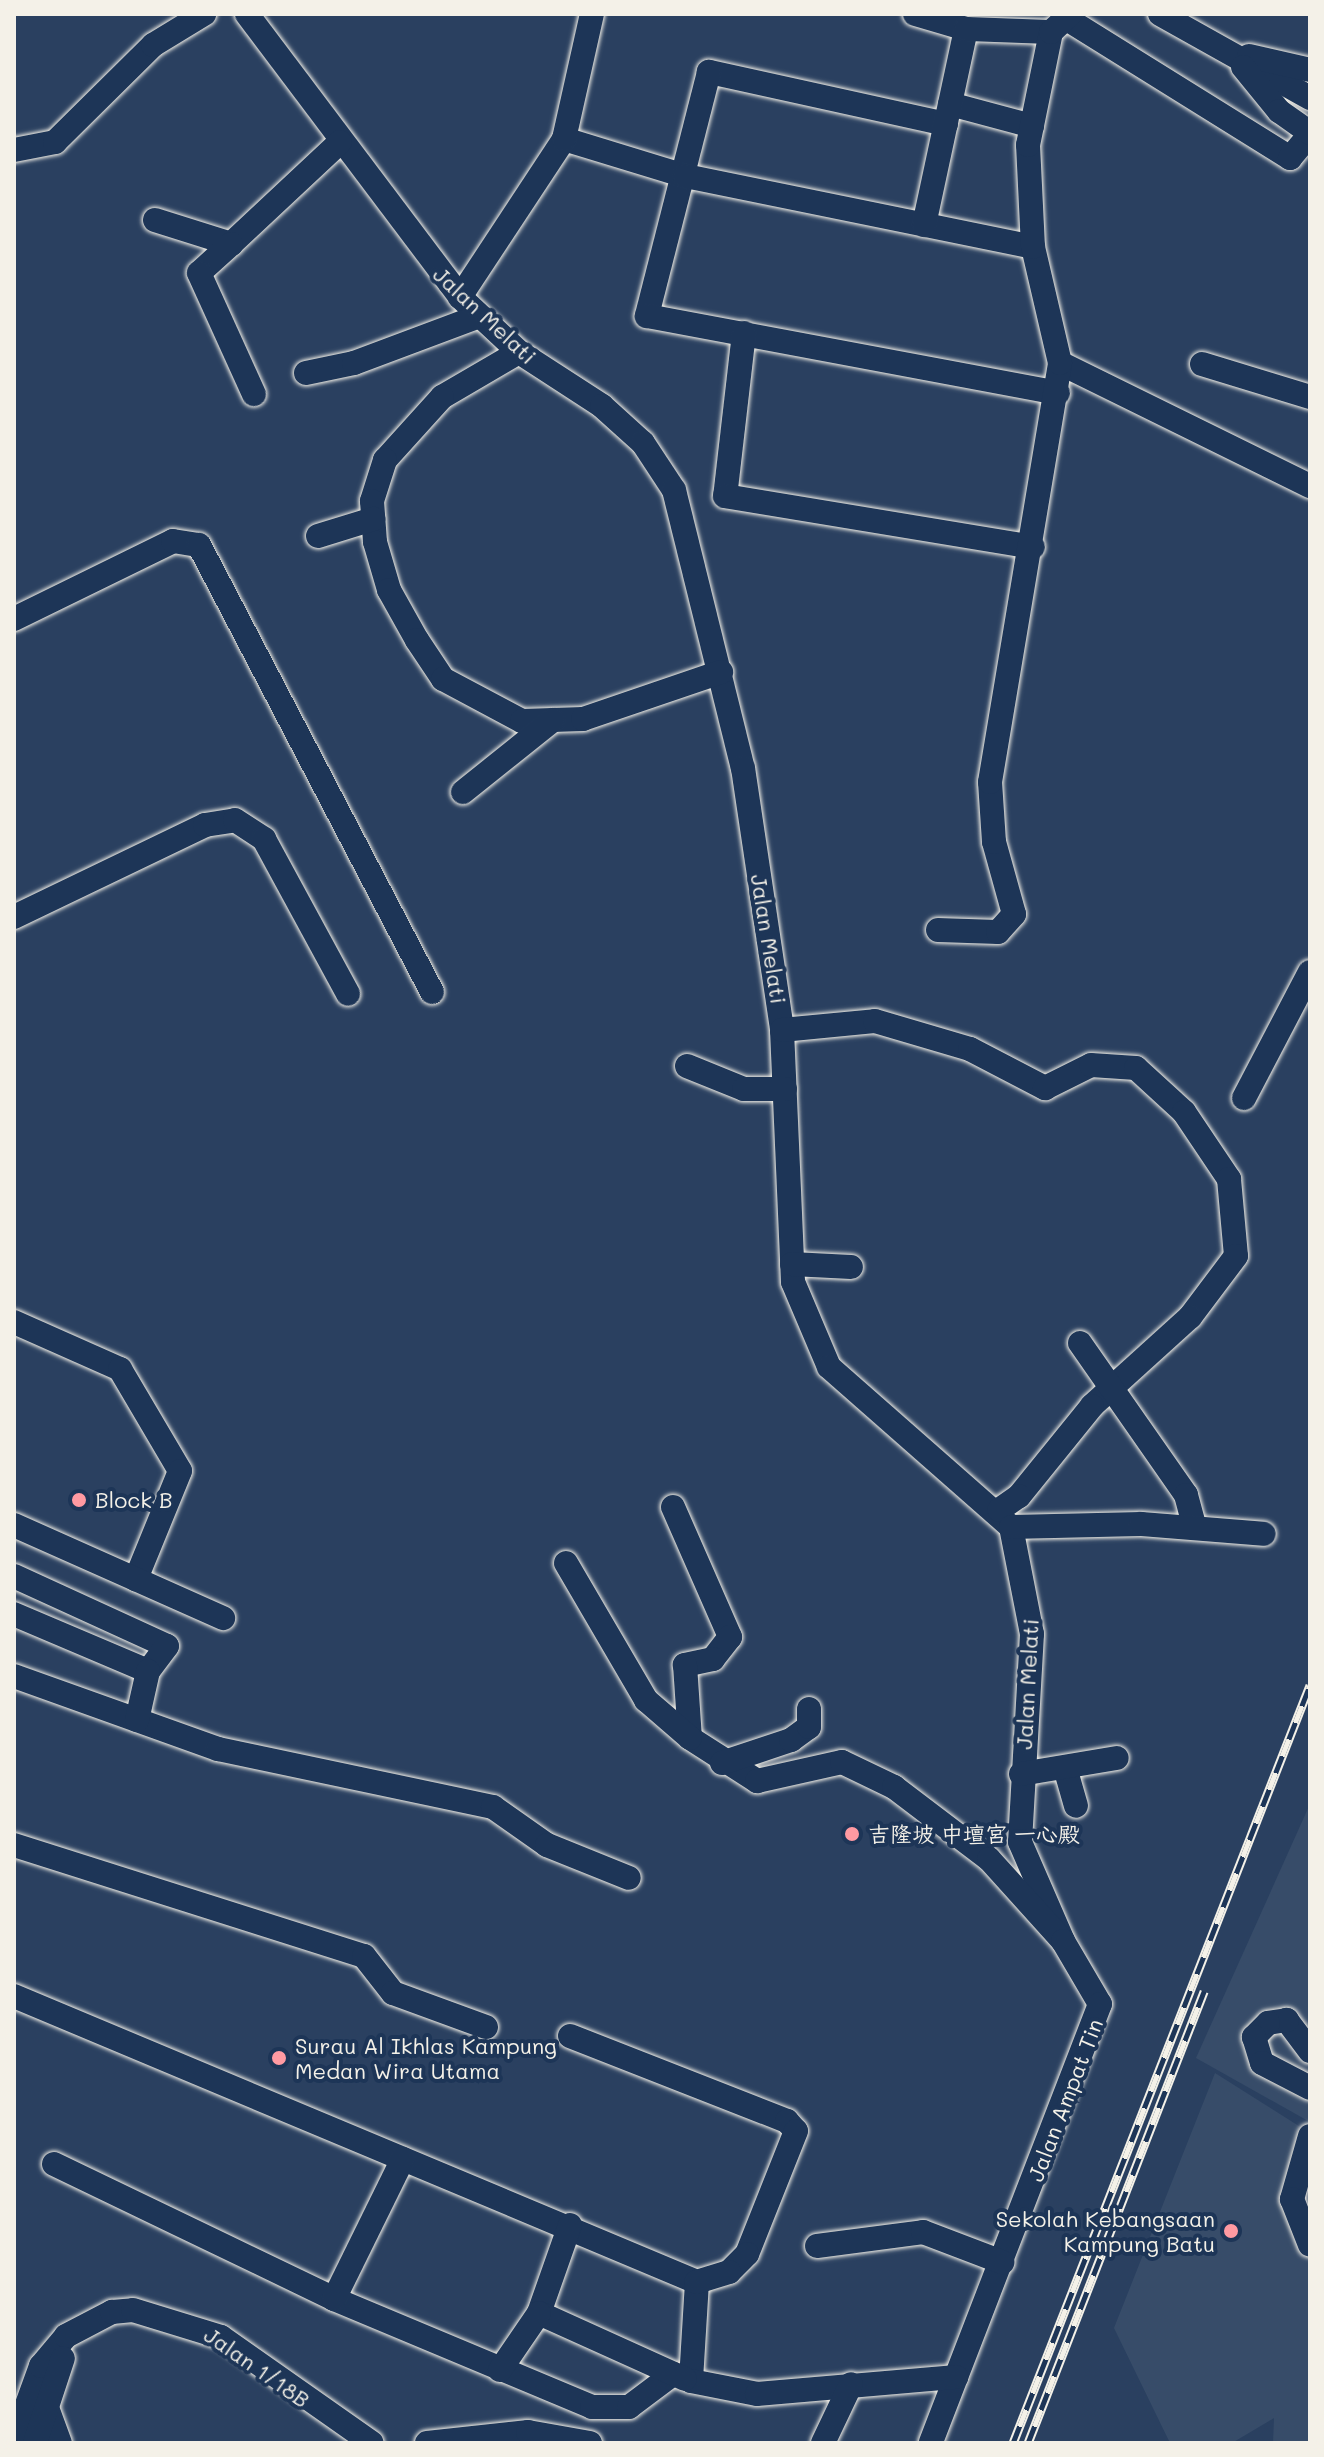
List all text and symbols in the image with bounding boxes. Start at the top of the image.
street label: Jalan Melati [428,261,542,369]
street label: Jalan Melati [746,872,792,1006]
place label: Block B [95,1487,173,1513]
marker: Block B [70,1491,88,1509]
street label: Jalan Melati [1010,1618,1044,1750]
place label: 吉隆坡 中壇宮 一心殿 [868,1821,1080,1847]
marker: 吉隆坡 中壇宮 一心殿 [843,1825,861,1843]
street label: Jalan Ampat Tin [1022,2015,1108,2185]
place label: Surau Al Ikhlas Kampung Medan Wira Utama [295,2032,557,2084]
marker: Surau Al Ikhlas Kampung Medan Wira Utama [270,2049,288,2067]
place label: Sekolah Kebangsaan Kampung Batu [996,2205,1215,2256]
marker: Sekolah Kebangsaan Kampung Batu [1222,2222,1240,2240]
street label: Jalan 1/18B [199,2321,315,2413]

